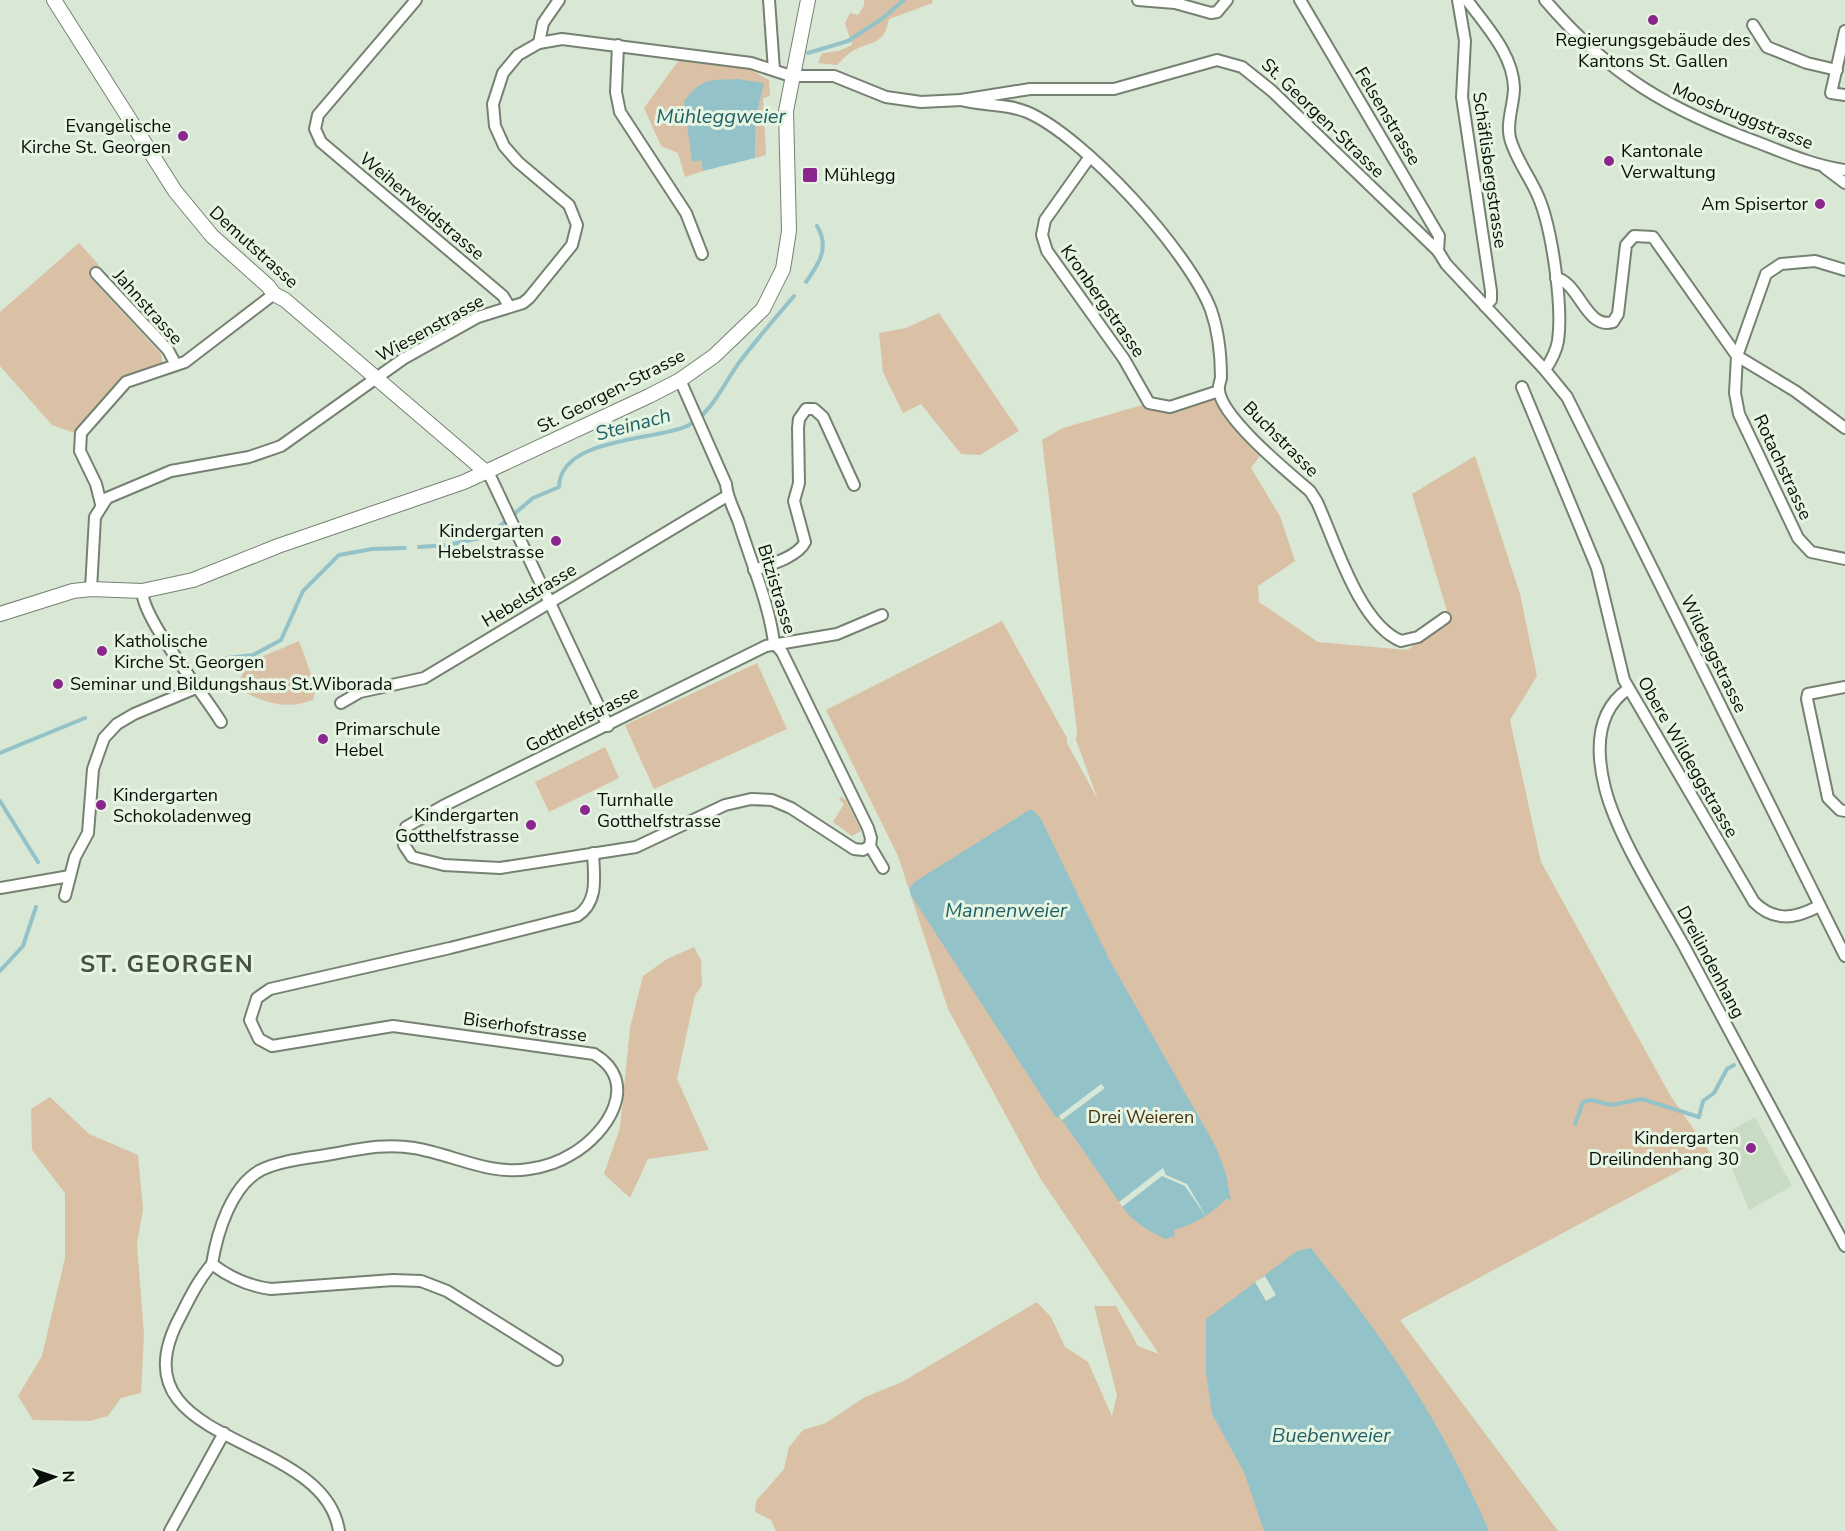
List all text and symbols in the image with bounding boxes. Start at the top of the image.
marker: Regierungsgebäude des Kantons St. Gallen [1646,13,1660,27]
place label: Regierungsgebäude des Kantons St. Gallen [1555,28,1751,73]
street label: St. Georgen-Strasse [1256,53,1390,183]
street label: Felsenstrasse [1349,62,1427,170]
street label: Moosbruggstrasse [1669,77,1817,155]
street label: Schäflisbergstrasse [1467,90,1513,250]
water label: Mühleggweier [656,103,787,130]
place label: Evangelische Kirche St. Georgen [21,114,171,159]
marker: Evangelische Kirche St. Georgen [176,129,190,143]
place label: Kantonale Verwaltung [1620,139,1716,184]
street label: Weiherweidstrasse [354,147,490,265]
marker: Kantonale Verwaltung [1602,154,1616,168]
place label: Mühlegg [824,163,896,187]
marker: Mühlegg [801,166,819,184]
place label: Am Spisertor [1701,192,1809,216]
marker: Am Spisertor [1813,197,1827,211]
street label: Demutstrasse [204,200,304,294]
street label: Kronbergstrasse [1055,240,1151,362]
street label: Jahnstrasse [107,263,188,350]
street label: Wiesenstrasse [372,288,488,368]
street label: St. Georgen-Strasse [533,343,689,439]
street label: Buchstrasse [1238,396,1324,482]
water label: Steinach [592,401,674,447]
street label: Rotachstrasse [1748,410,1818,524]
place label: Kindergarten Hebelstrasse [438,519,544,564]
marker: Kindergarten Hebelstrasse [549,534,563,548]
street label: Bitzistrasse [752,541,802,637]
street label: Hebelstrasse [477,557,581,633]
street label: Wildeggstrasse [1675,591,1753,717]
place label: Katholische Kirche St. Georgen [114,629,264,674]
marker: Katholische Kirche St. Georgen [95,644,109,658]
place label: Seminar und Bildungshaus St.Wiborada [70,672,392,696]
street label: Obere Wildeggstrasse [1632,672,1744,842]
marker: Seminar und Bildungshaus St.Wiborada [51,677,65,691]
street label: Gotthelfstrasse [521,680,643,758]
place label: Primarschule Hebel [335,717,440,762]
marker: Primarschule Hebel [316,732,330,746]
place label: Kindergarten Schokoladenweg [113,783,252,828]
place label: Turnhalle Gotthelfstrasse [597,788,721,833]
marker: Kindergarten Schokoladenweg [94,798,108,812]
place label: Kindergarten Gotthelfstrasse [395,803,519,848]
marker: Turnhalle Gotthelfstrasse [578,803,592,817]
marker: Kindergarten Gotthelfstrasse [524,818,538,832]
water label: Mannenweier [945,897,1068,924]
street label: Dreilindenhang [1671,902,1751,1022]
district label: ST. GEORGEN [80,948,254,980]
street label: Biserhofstrasse [462,1006,588,1048]
park label: Drei Weieren [1088,1105,1194,1129]
place label: Kindergarten Dreilindenhang 30 [1589,1126,1739,1171]
marker: Kindergarten Dreilindenhang 30 [1744,1141,1758,1155]
water label: Buebenweier [1272,1422,1391,1449]
north arrow [24,1447,84,1507]
text: N [57,1470,79,1483]

